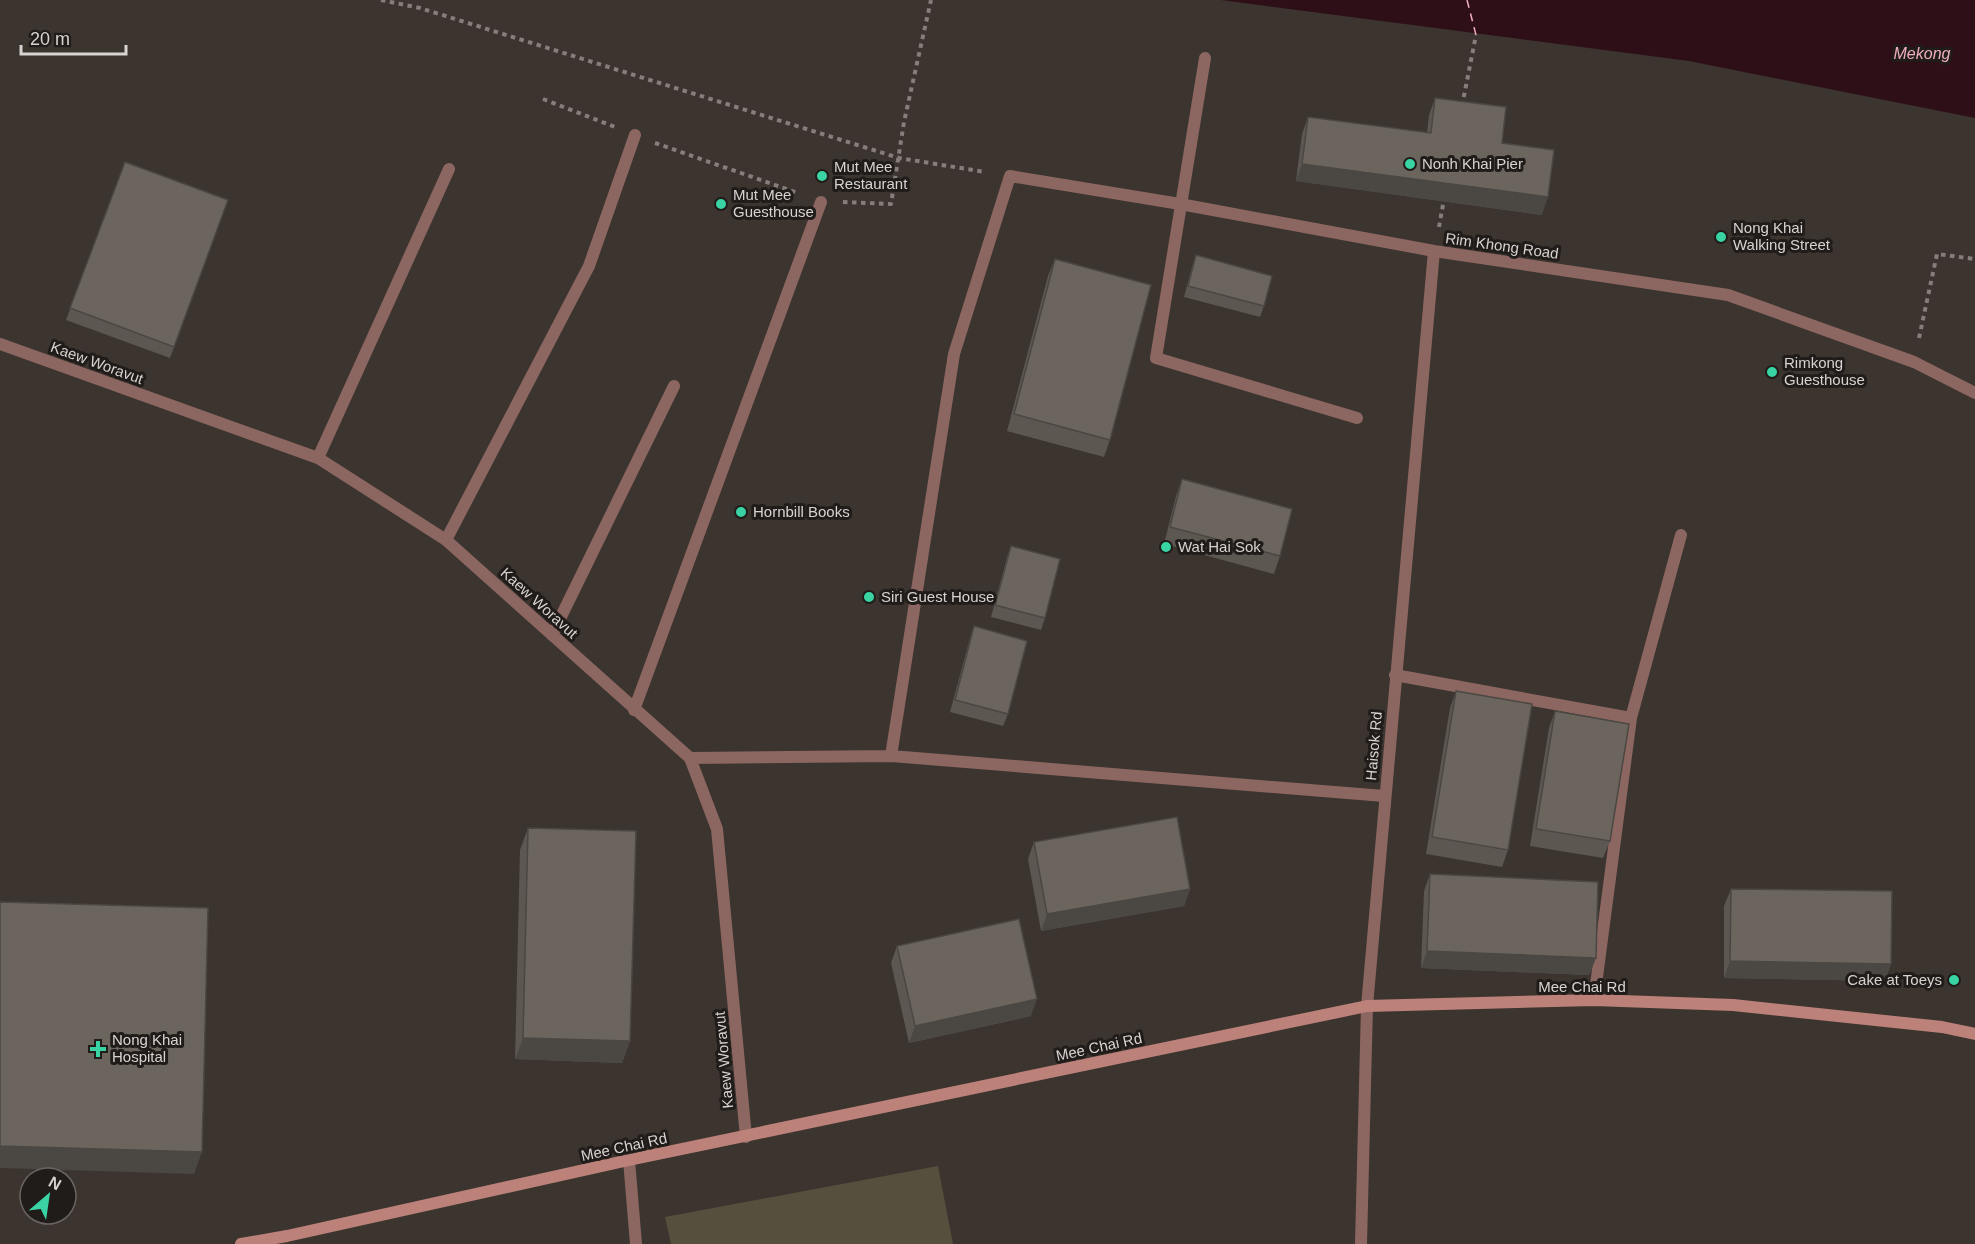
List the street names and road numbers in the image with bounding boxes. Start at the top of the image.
street label: Rim Khong Road [1444,229,1560,262]
street label: Kaew Woravut [49,338,147,387]
street label: Kaew Woravut [498,564,582,642]
street label: Haisok Rd [1362,711,1385,781]
street label: Mee Chai Rd [1538,978,1626,995]
street label: Kaew Woravut [711,1010,736,1109]
street label: Mee Chai Rd [1054,1029,1143,1064]
street label: Mee Chai Rd [579,1129,668,1164]

